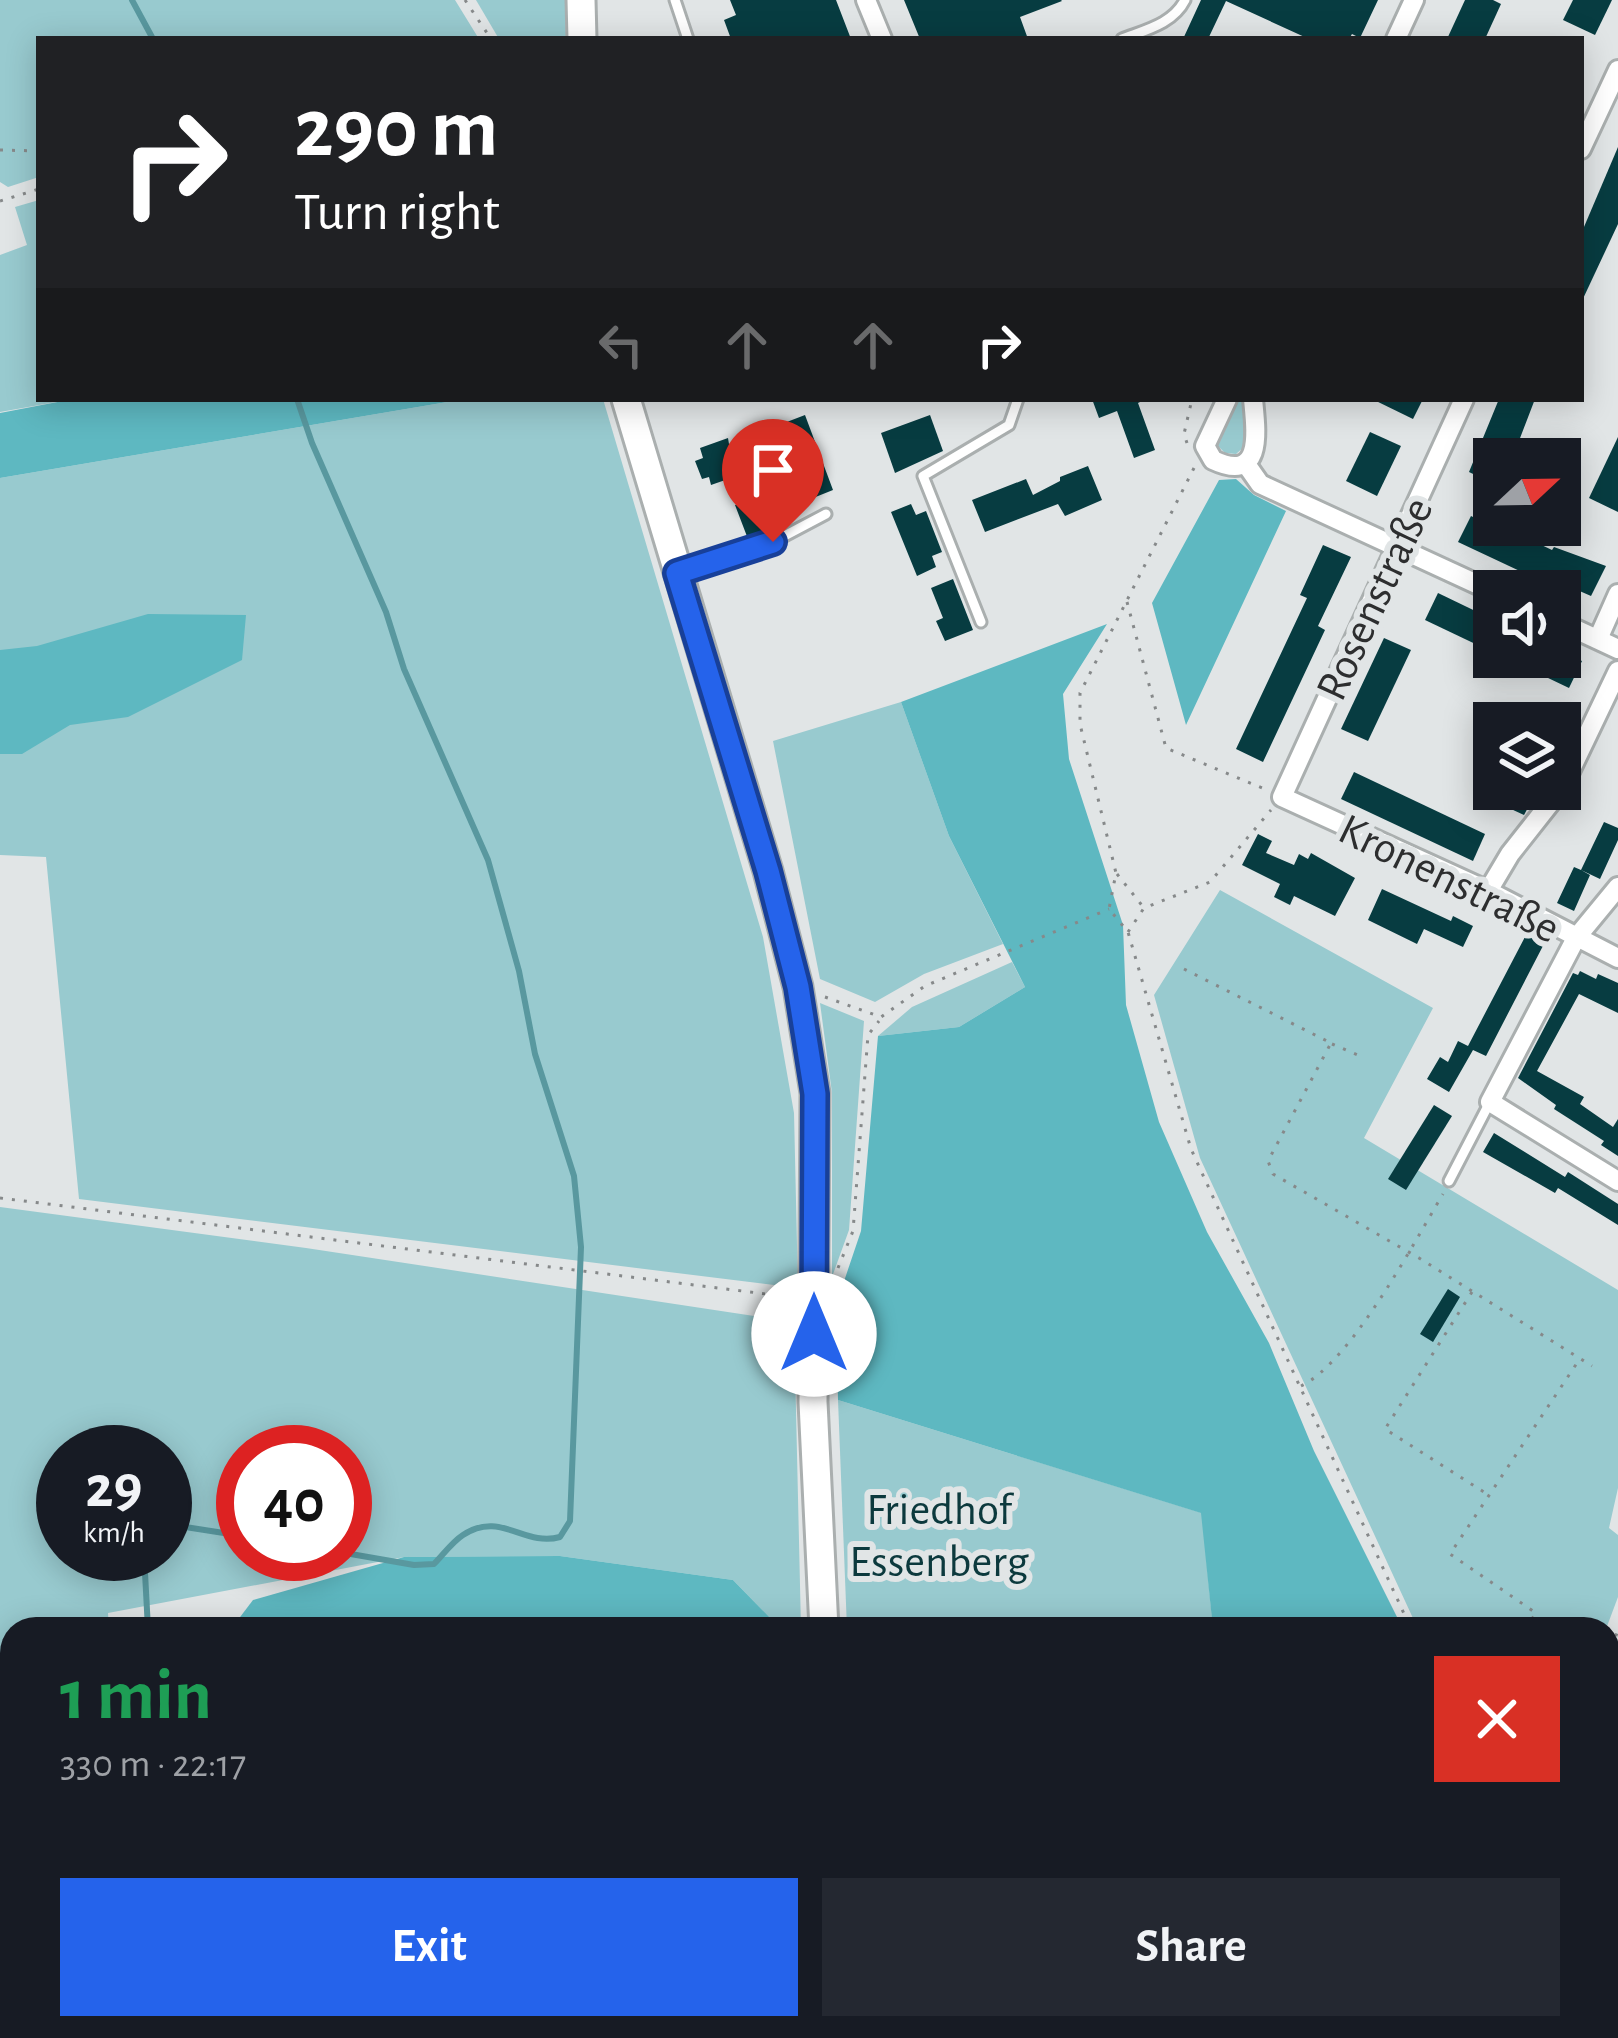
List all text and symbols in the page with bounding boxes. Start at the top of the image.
icon: right [96,84,252,240]
text: 290 m [294,88,498,172]
text: Turn right [294,186,500,240]
icon: left [588,312,654,378]
icon: ahead [714,312,780,378]
icon: ahead [840,312,906,378]
icon: right [966,312,1032,378]
pin [722,419,824,542]
icon: arrive [740,437,806,503]
north arrow [1473,438,1581,546]
map controls [1473,438,1581,810]
street label: Rosenstraße [1309,491,1442,707]
button: sound [1473,570,1581,678]
button: layers [1473,702,1581,810]
street label: Kronenstraße [1332,807,1566,952]
position arrow [751,1271,877,1397]
speed limit sign: 40 [216,1425,372,1581]
text: 29 [85,1458,143,1518]
park label: Friedhof Essenberg [849,1488,1029,1585]
text: km/h [83,1518,145,1548]
button: close [1434,1656,1560,1782]
text: 1 min [60,1660,212,1732]
text: 330 m · 22:17 [60,1745,246,1784]
button: Exit [60,1878,798,2016]
button: Share [822,1878,1560,2016]

